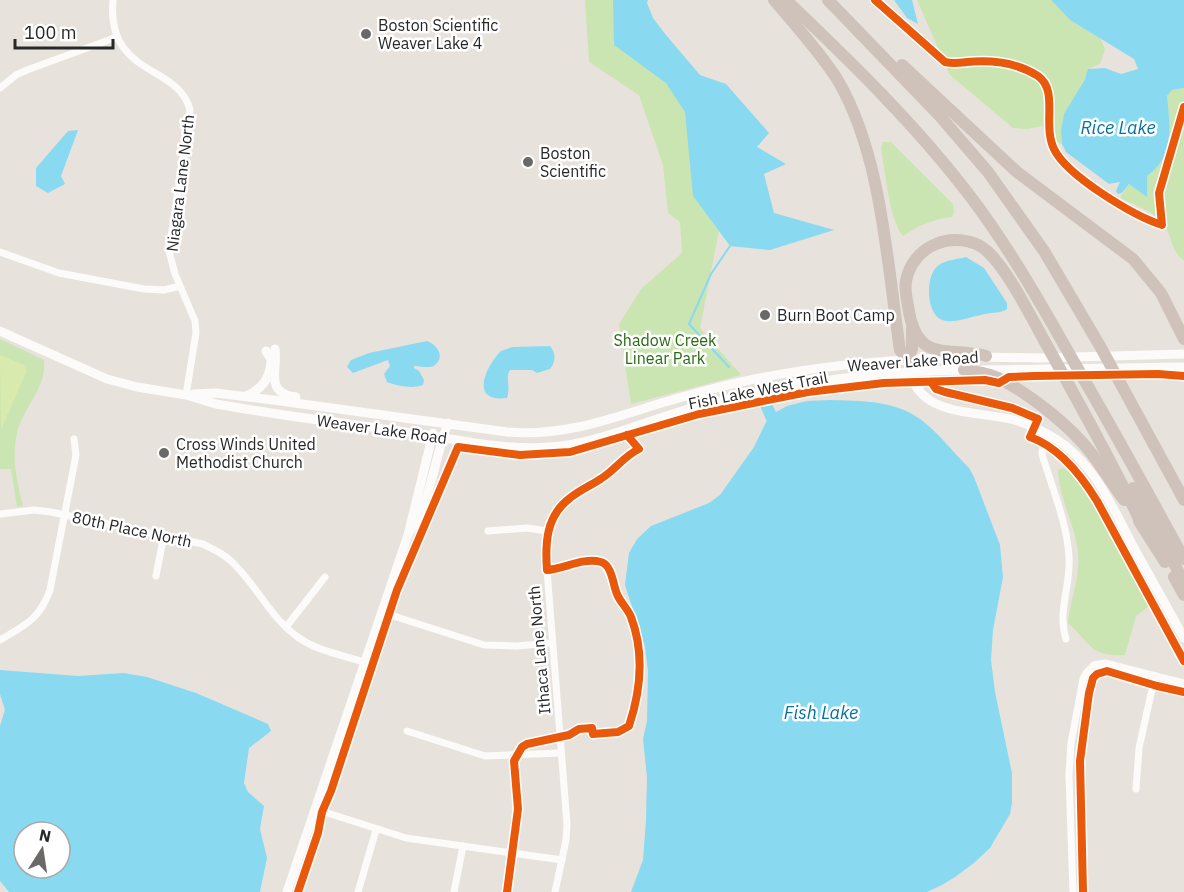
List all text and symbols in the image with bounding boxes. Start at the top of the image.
scale bar [15,12,112,50]
place label: Boston Scientific Weaver Lake 4 [378,15,498,53]
text: 100 m [24,21,76,44]
marker: Boston Scientific Weaver Lake 4 [359,27,373,41]
street label: Niagara Lane North [162,113,198,253]
water label: Rice Lake [1080,116,1156,139]
place label: Boston Scientific [540,143,606,181]
marker: Boston Scientific [521,155,535,169]
place label: Burn Boot Camp [777,305,895,325]
marker: Burn Boot Camp [758,308,772,322]
park label: Shadow Creek Linear Park [614,330,717,368]
street label: Weaver Lake Road [847,346,979,376]
street label: Fish Lake West Trail [686,367,830,413]
street label: Weaver Lake Road [316,410,448,448]
place label: Cross Winds United Methodist Church [176,434,316,472]
marker: Cross Winds United Methodist Church [157,446,171,460]
street label: 80th Place North [70,507,194,551]
street label: Ithaca Lane North [523,585,555,715]
water label: Fish Lake [784,701,858,724]
north arrow [12,820,72,880]
text: N [37,824,53,846]

